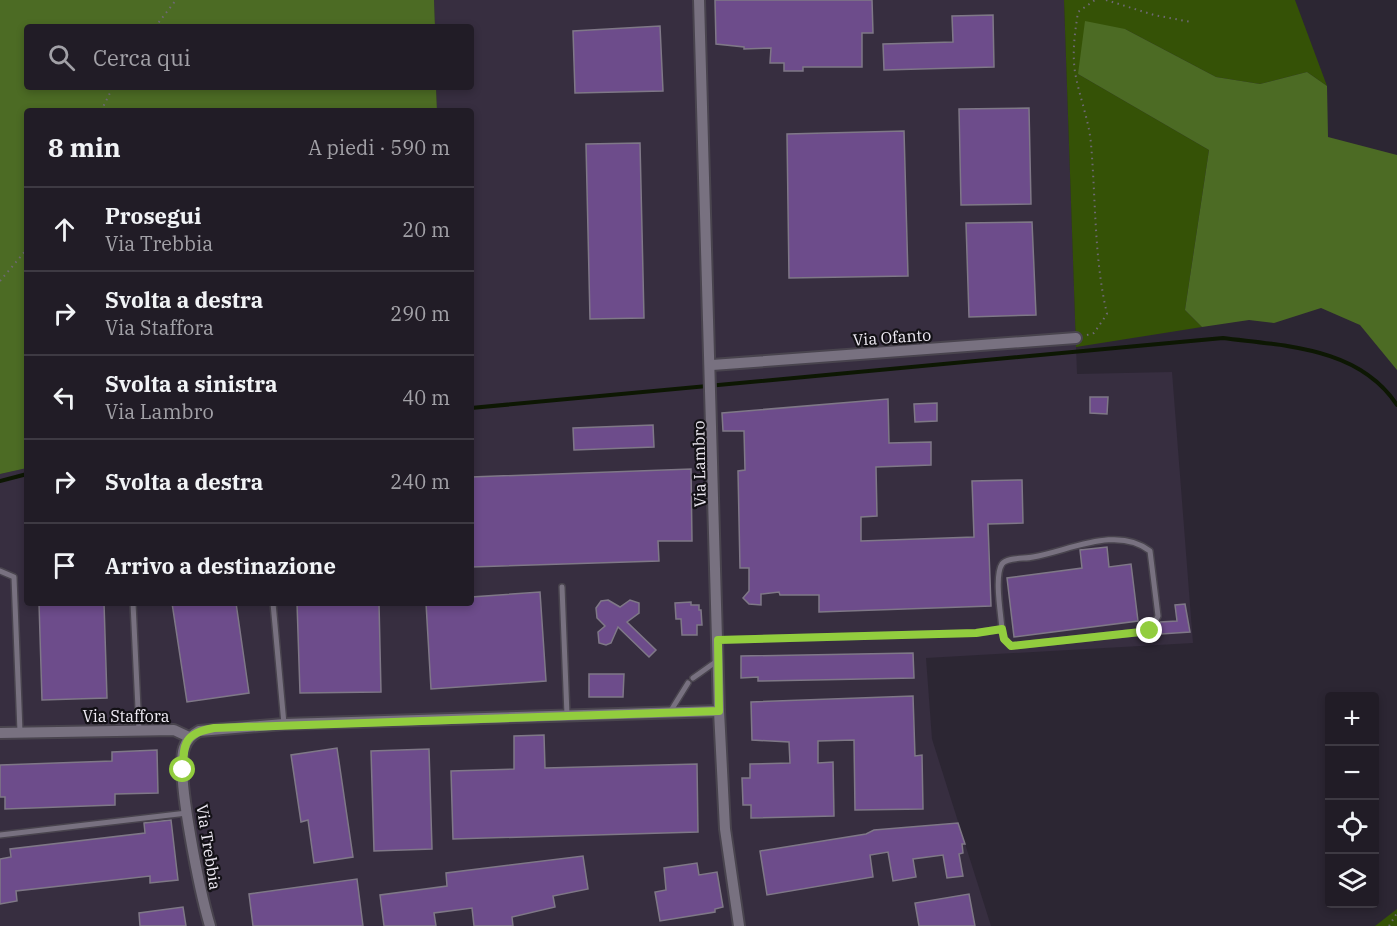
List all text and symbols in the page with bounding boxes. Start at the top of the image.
search box [24,24,474,90]
icon: search [45,41,78,74]
text: Cerca qui [93,43,191,72]
text: 8 min [48,130,121,164]
text: A piedi · 590 m [308,134,450,161]
text: Prosegui [105,201,201,230]
icon: ahead [48,213,81,246]
text: 20 m [402,216,450,243]
text: Via Trebbia [105,230,213,257]
text: Svolta a destra [105,285,263,314]
icon: right [48,297,81,330]
text: 290 m [390,300,450,327]
text: Via Staffora [105,314,214,341]
street label: Via Ofanto [852,324,932,350]
text: Svolta a sinistra [105,369,278,398]
icon: left [48,381,81,414]
text: 40 m [402,384,450,411]
text: Via Lambro [105,398,214,425]
street label: Via Lambro [688,420,710,508]
icon: right [48,465,81,498]
text: Svolta a destra [105,467,263,496]
text: 240 m [390,468,450,495]
icon: arrive [48,549,81,582]
text: Arrivo a destinazione [105,551,336,580]
route end [1136,617,1162,643]
map controls [1325,692,1379,908]
button: + [1325,692,1379,746]
street label: Via Staffora [82,706,170,726]
button: − [1325,746,1379,800]
route start [169,756,195,782]
button: locate [1325,800,1379,854]
street label: Via Trebbia [192,803,226,892]
button: layers [1325,854,1379,908]

